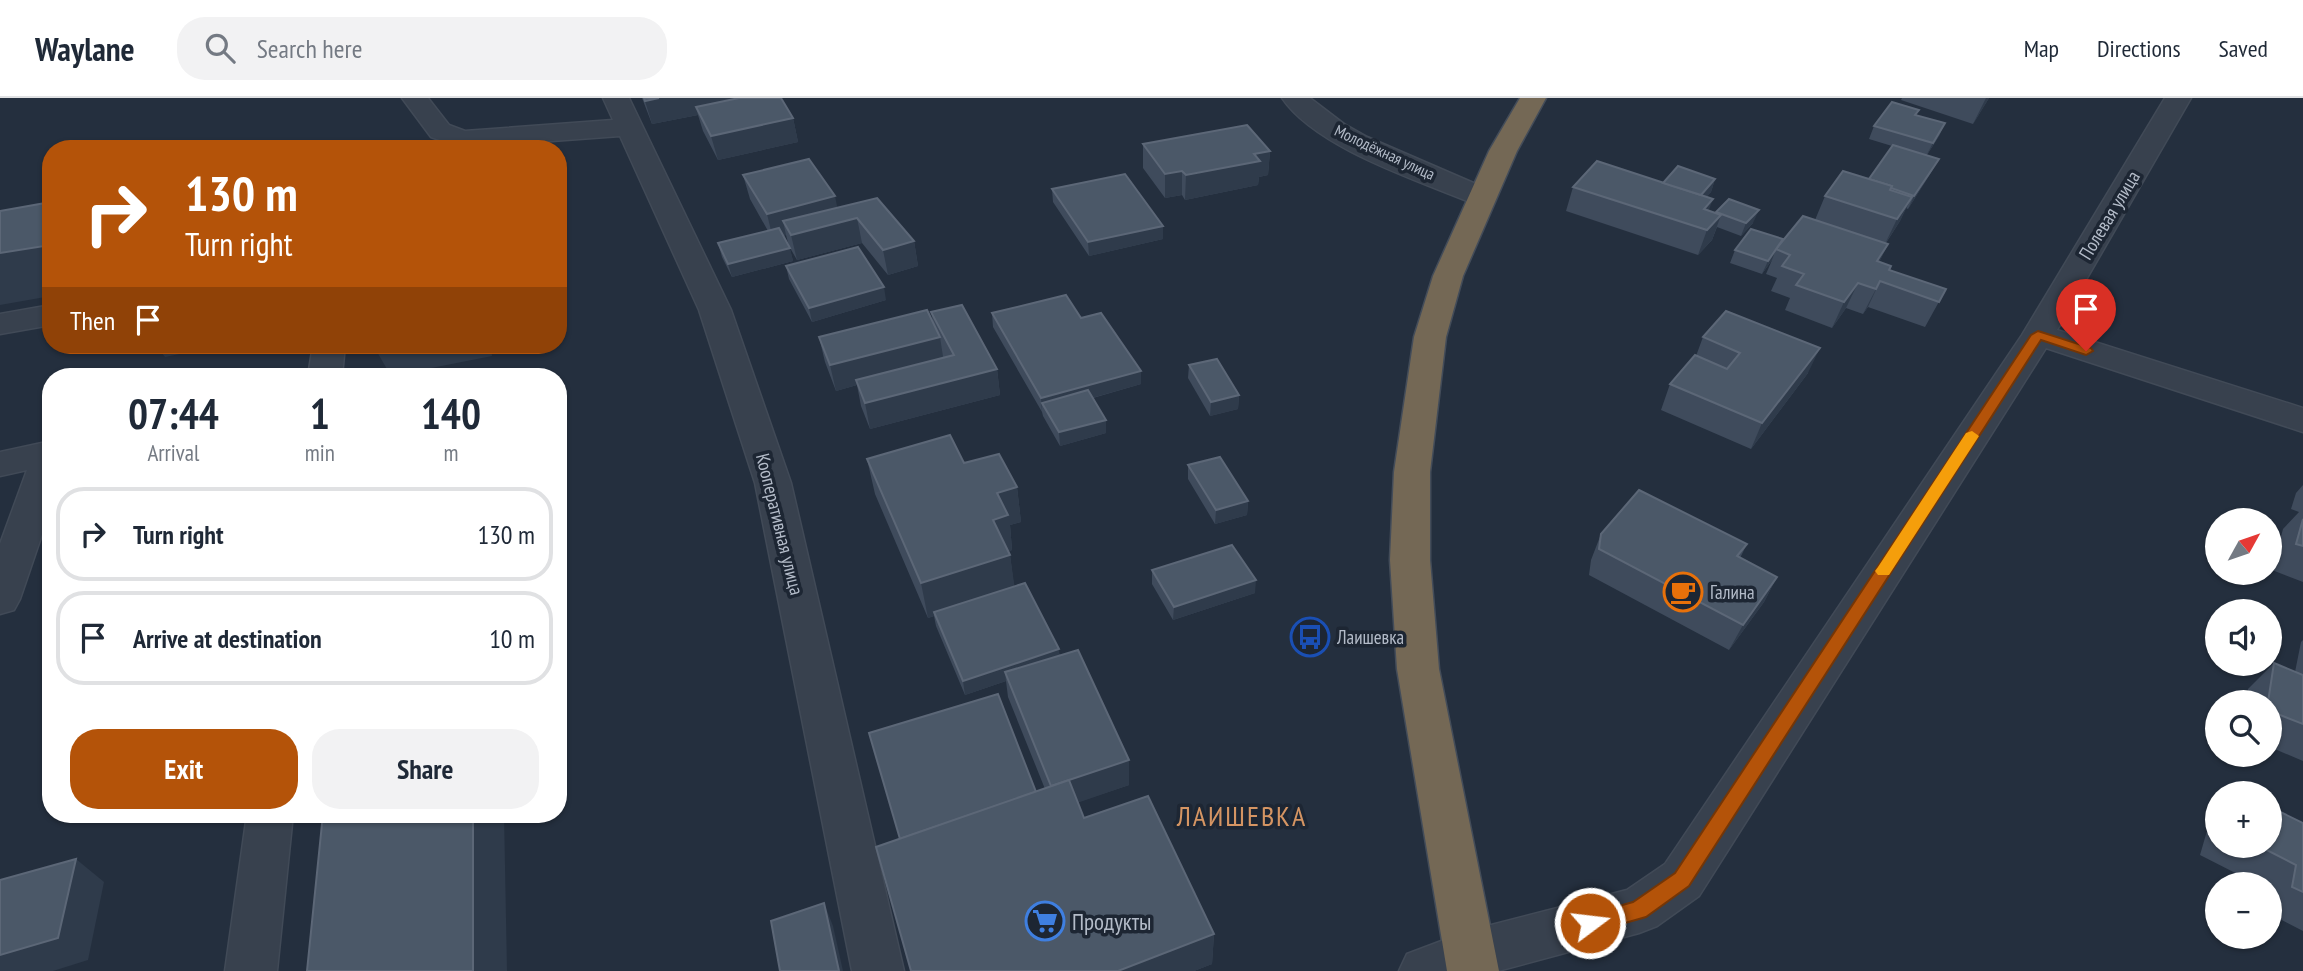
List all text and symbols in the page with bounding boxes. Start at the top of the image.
search box [177,17,667,80]
text: Waylane [35,27,135,70]
icon: search [201,29,239,67]
text: Search here [257,32,362,65]
text: Map [2024,33,2059,64]
text: Directions [2097,33,2181,64]
text: Saved [2219,33,2268,64]
street label: Молодёжная улица [1332,120,1438,184]
text: 130 m [185,161,298,225]
street label: Полевая улица [2073,166,2145,264]
icon: right [70,168,161,259]
text: Turn right [185,223,293,265]
pin [2056,279,2116,351]
icon: arrive [2067,290,2105,328]
icon: arrive [129,301,167,339]
text: Then [70,304,115,337]
text: 07:44 [128,386,219,441]
text: 1 [310,386,330,441]
text: 140 [421,386,481,441]
text: Arrival [147,438,199,467]
text: min [305,438,335,467]
text: m [443,438,458,467]
street label: Кооперативная улица [751,451,809,597]
north arrow [2205,508,2282,584]
map controls [2205,508,2282,949]
icon: right [74,515,112,553]
text: Turn right [133,518,224,551]
text: 130 m [477,518,535,551]
cafe icon: Галина [1662,571,1704,613]
place label: Галина [1710,580,1755,604]
button: sound [2205,599,2282,676]
bus stop icon: Лаишевка [1289,616,1331,658]
icon: arrive [74,619,112,657]
text: Arrive at destination [133,622,322,655]
text: 10 m [489,622,535,655]
place label: Лаишевка [1336,625,1404,649]
button: search [2205,690,2282,767]
button: Exit [70,729,298,809]
button: Share [312,729,539,809]
button: + [2205,781,2282,858]
district label: ЛАИШЕВКА [1176,797,1307,834]
button: − [2205,872,2282,949]
position arrow [1553,886,1627,960]
supermarket icon: Продукты [1024,900,1066,942]
place label: Продукты [1072,907,1151,936]

